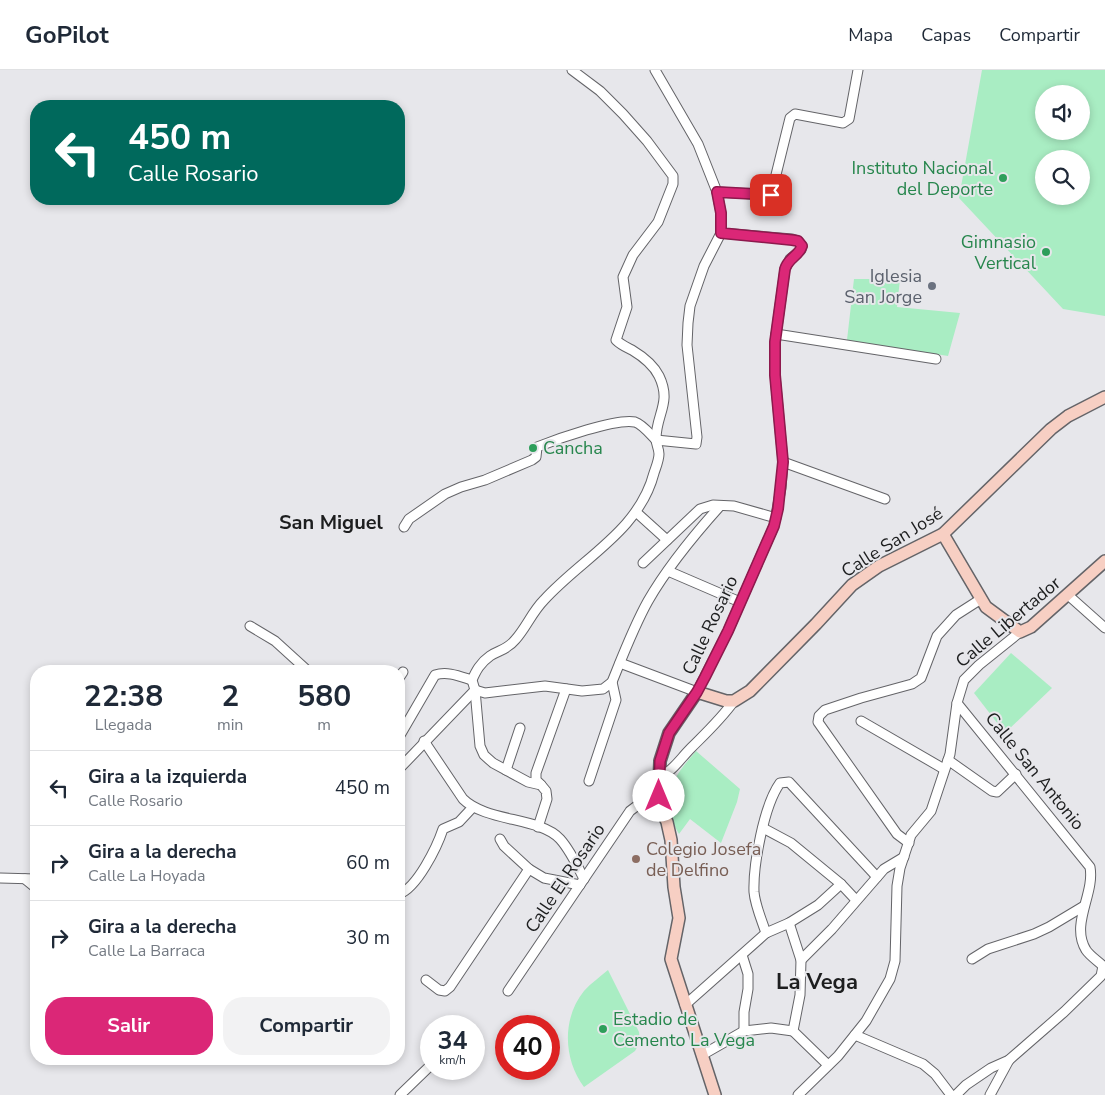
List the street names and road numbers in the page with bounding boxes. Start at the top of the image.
street label: Calle San José [837,501,947,583]
street label: Calle Libertador [951,571,1066,673]
street label: Calle Rosario [677,572,743,678]
street label: Calle San Antonio [980,707,1090,835]
street label: Calle El Rosario [519,819,611,937]

